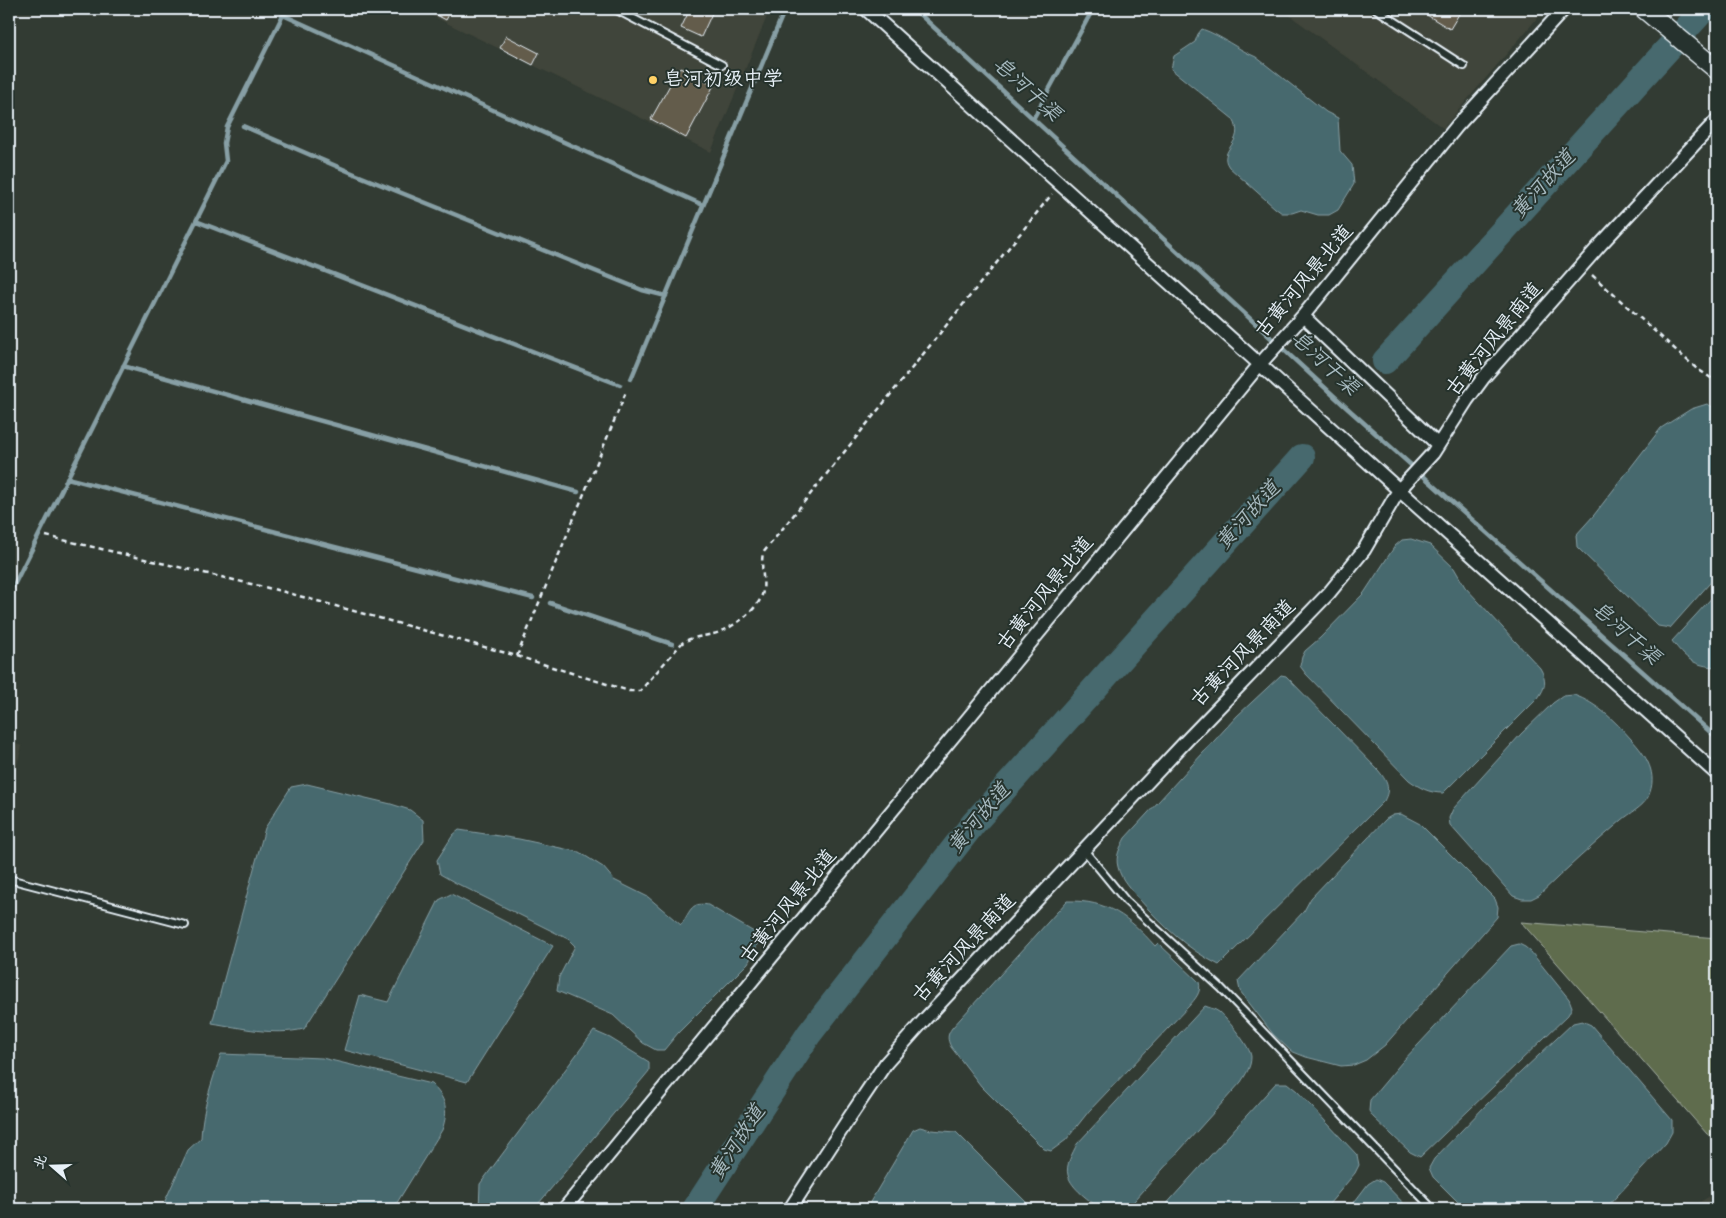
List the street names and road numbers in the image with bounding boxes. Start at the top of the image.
street label: 古黄河风景北道 [1249,219,1361,345]
street label: 古黄河风景南道 [1440,276,1550,404]
street label: 古黄河风景北道 [991,530,1101,658]
street label: 古黄河风景南道 [1185,594,1303,714]
street label: 古黄河风景北道 [734,843,844,971]
street label: 古黄河风景南道 [907,888,1023,1010]

